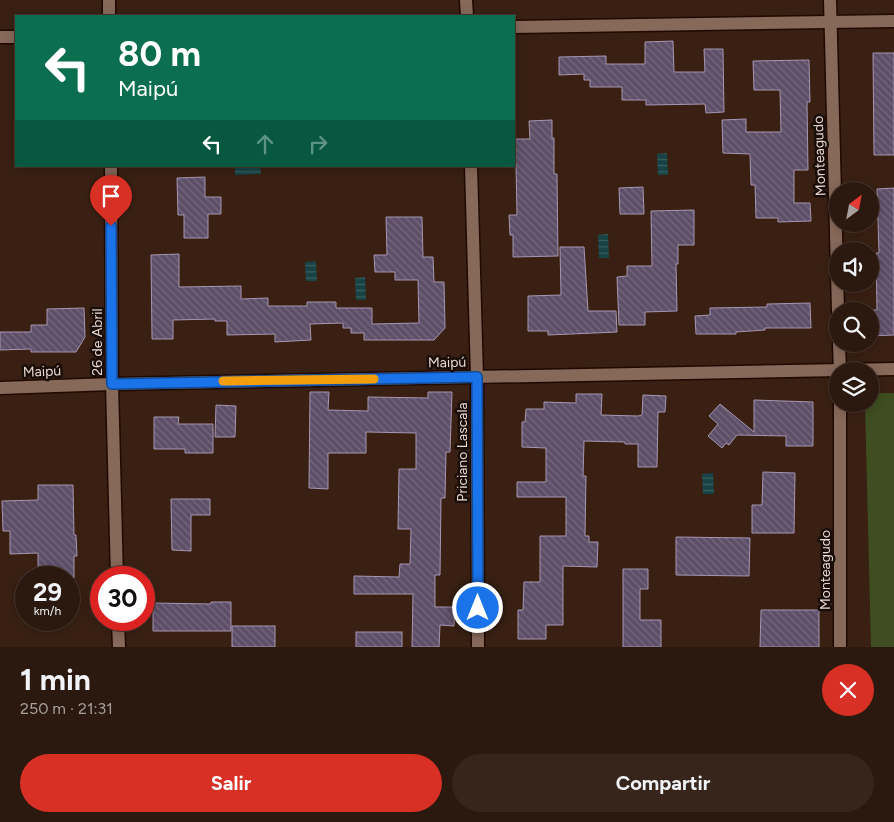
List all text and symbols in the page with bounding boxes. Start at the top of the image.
text: 80 m [118,33,201,75]
icon: left [35,35,100,100]
text: Maipú [118,75,178,102]
street label: Monteagudo [810,116,829,196]
icon: left [198,130,226,158]
icon: ahead [251,130,279,158]
icon: right [304,130,332,158]
pin [90,175,132,226]
icon: arrive [97,182,125,210]
north arrow [829,182,879,232]
map controls [829,182,879,412]
button: sound [829,242,879,292]
button: search [829,302,879,352]
street label: 26 de Abril [89,308,106,376]
street label: Maipú [428,354,466,371]
street label: Maipú [23,362,61,381]
button: layers [829,362,879,412]
street label: Priciano Lascala [454,402,471,502]
street label: Monteagudo [817,530,834,610]
speed limit sign: 30 [90,566,155,631]
text: 29 [33,577,62,607]
position arrow [451,581,503,633]
text: km/h [34,604,61,618]
text: 1 min [20,661,91,698]
button: close [822,664,874,716]
text: 250 m · 21:31 [20,699,113,718]
button: Salir [20,754,442,812]
button: Compartir [452,754,874,812]

